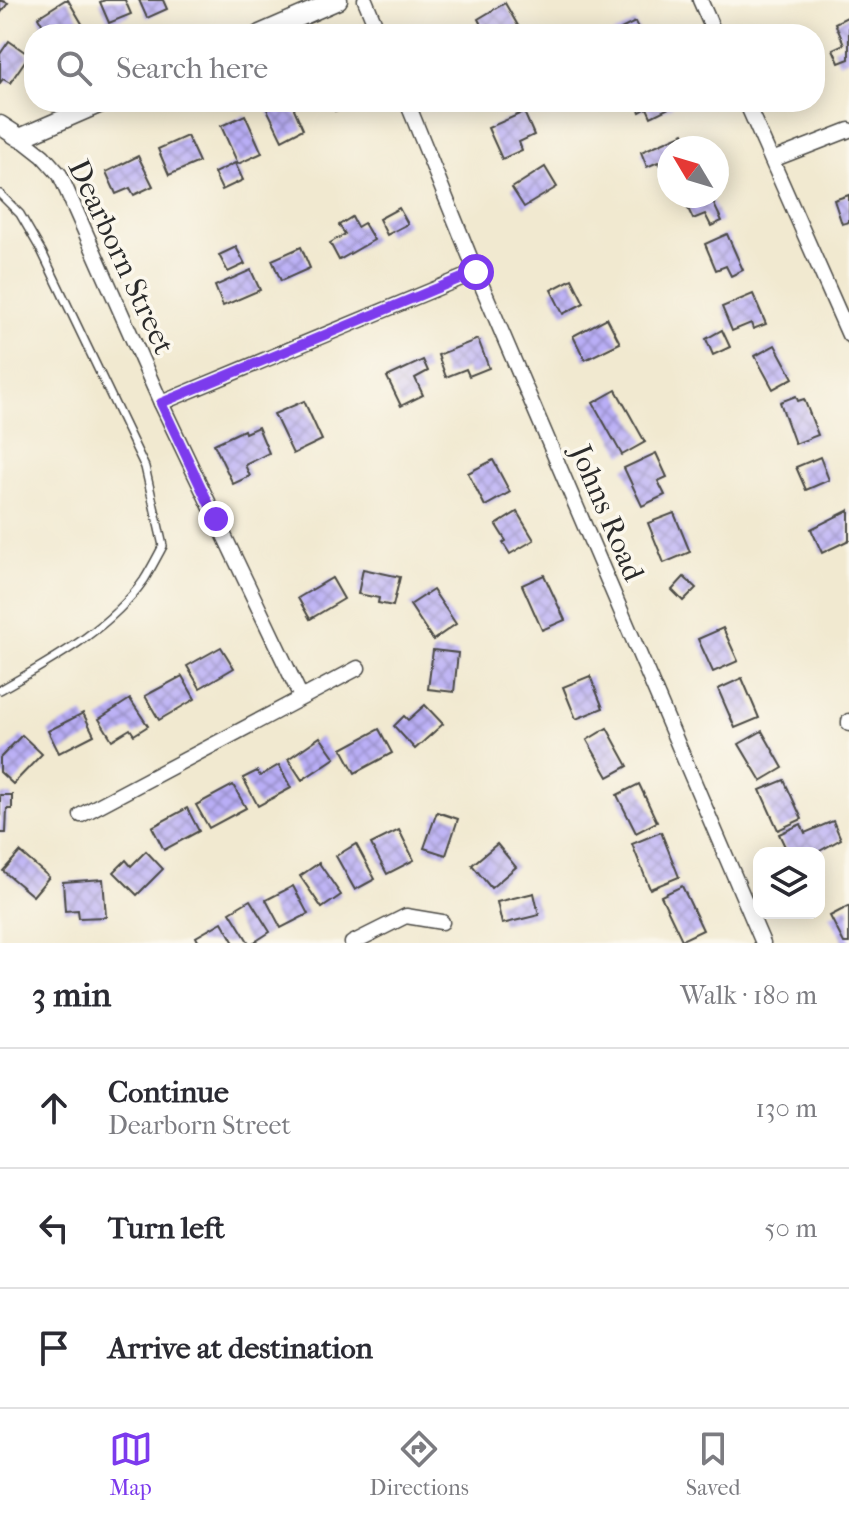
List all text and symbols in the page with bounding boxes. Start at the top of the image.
search box [24,24,825,112]
icon: search [52,46,96,90]
text: Search here [116,51,268,86]
north arrow [657,136,729,208]
street label: Dearborn Street [61,154,182,360]
route start [458,254,494,290]
street label: Johns Road [562,438,652,587]
route end [198,501,234,537]
map controls [753,847,825,919]
button: layers [753,847,825,919]
text: 3 min [32,975,111,1015]
text: Walk · 180 m [680,980,817,1011]
text: Continue [108,1075,229,1110]
icon: ahead [32,1086,76,1130]
text: 130 m [756,1093,817,1124]
text: Dearborn Street [108,1110,291,1141]
icon: left [32,1206,76,1250]
text: Turn left [108,1211,225,1246]
text: 50 m [764,1213,817,1244]
icon: arrive [32,1326,76,1370]
text: Arrive at destination [108,1331,373,1366]
tab: Map [109,1427,153,1501]
tab: Directions [370,1427,469,1501]
tab: Saved [686,1427,740,1501]

